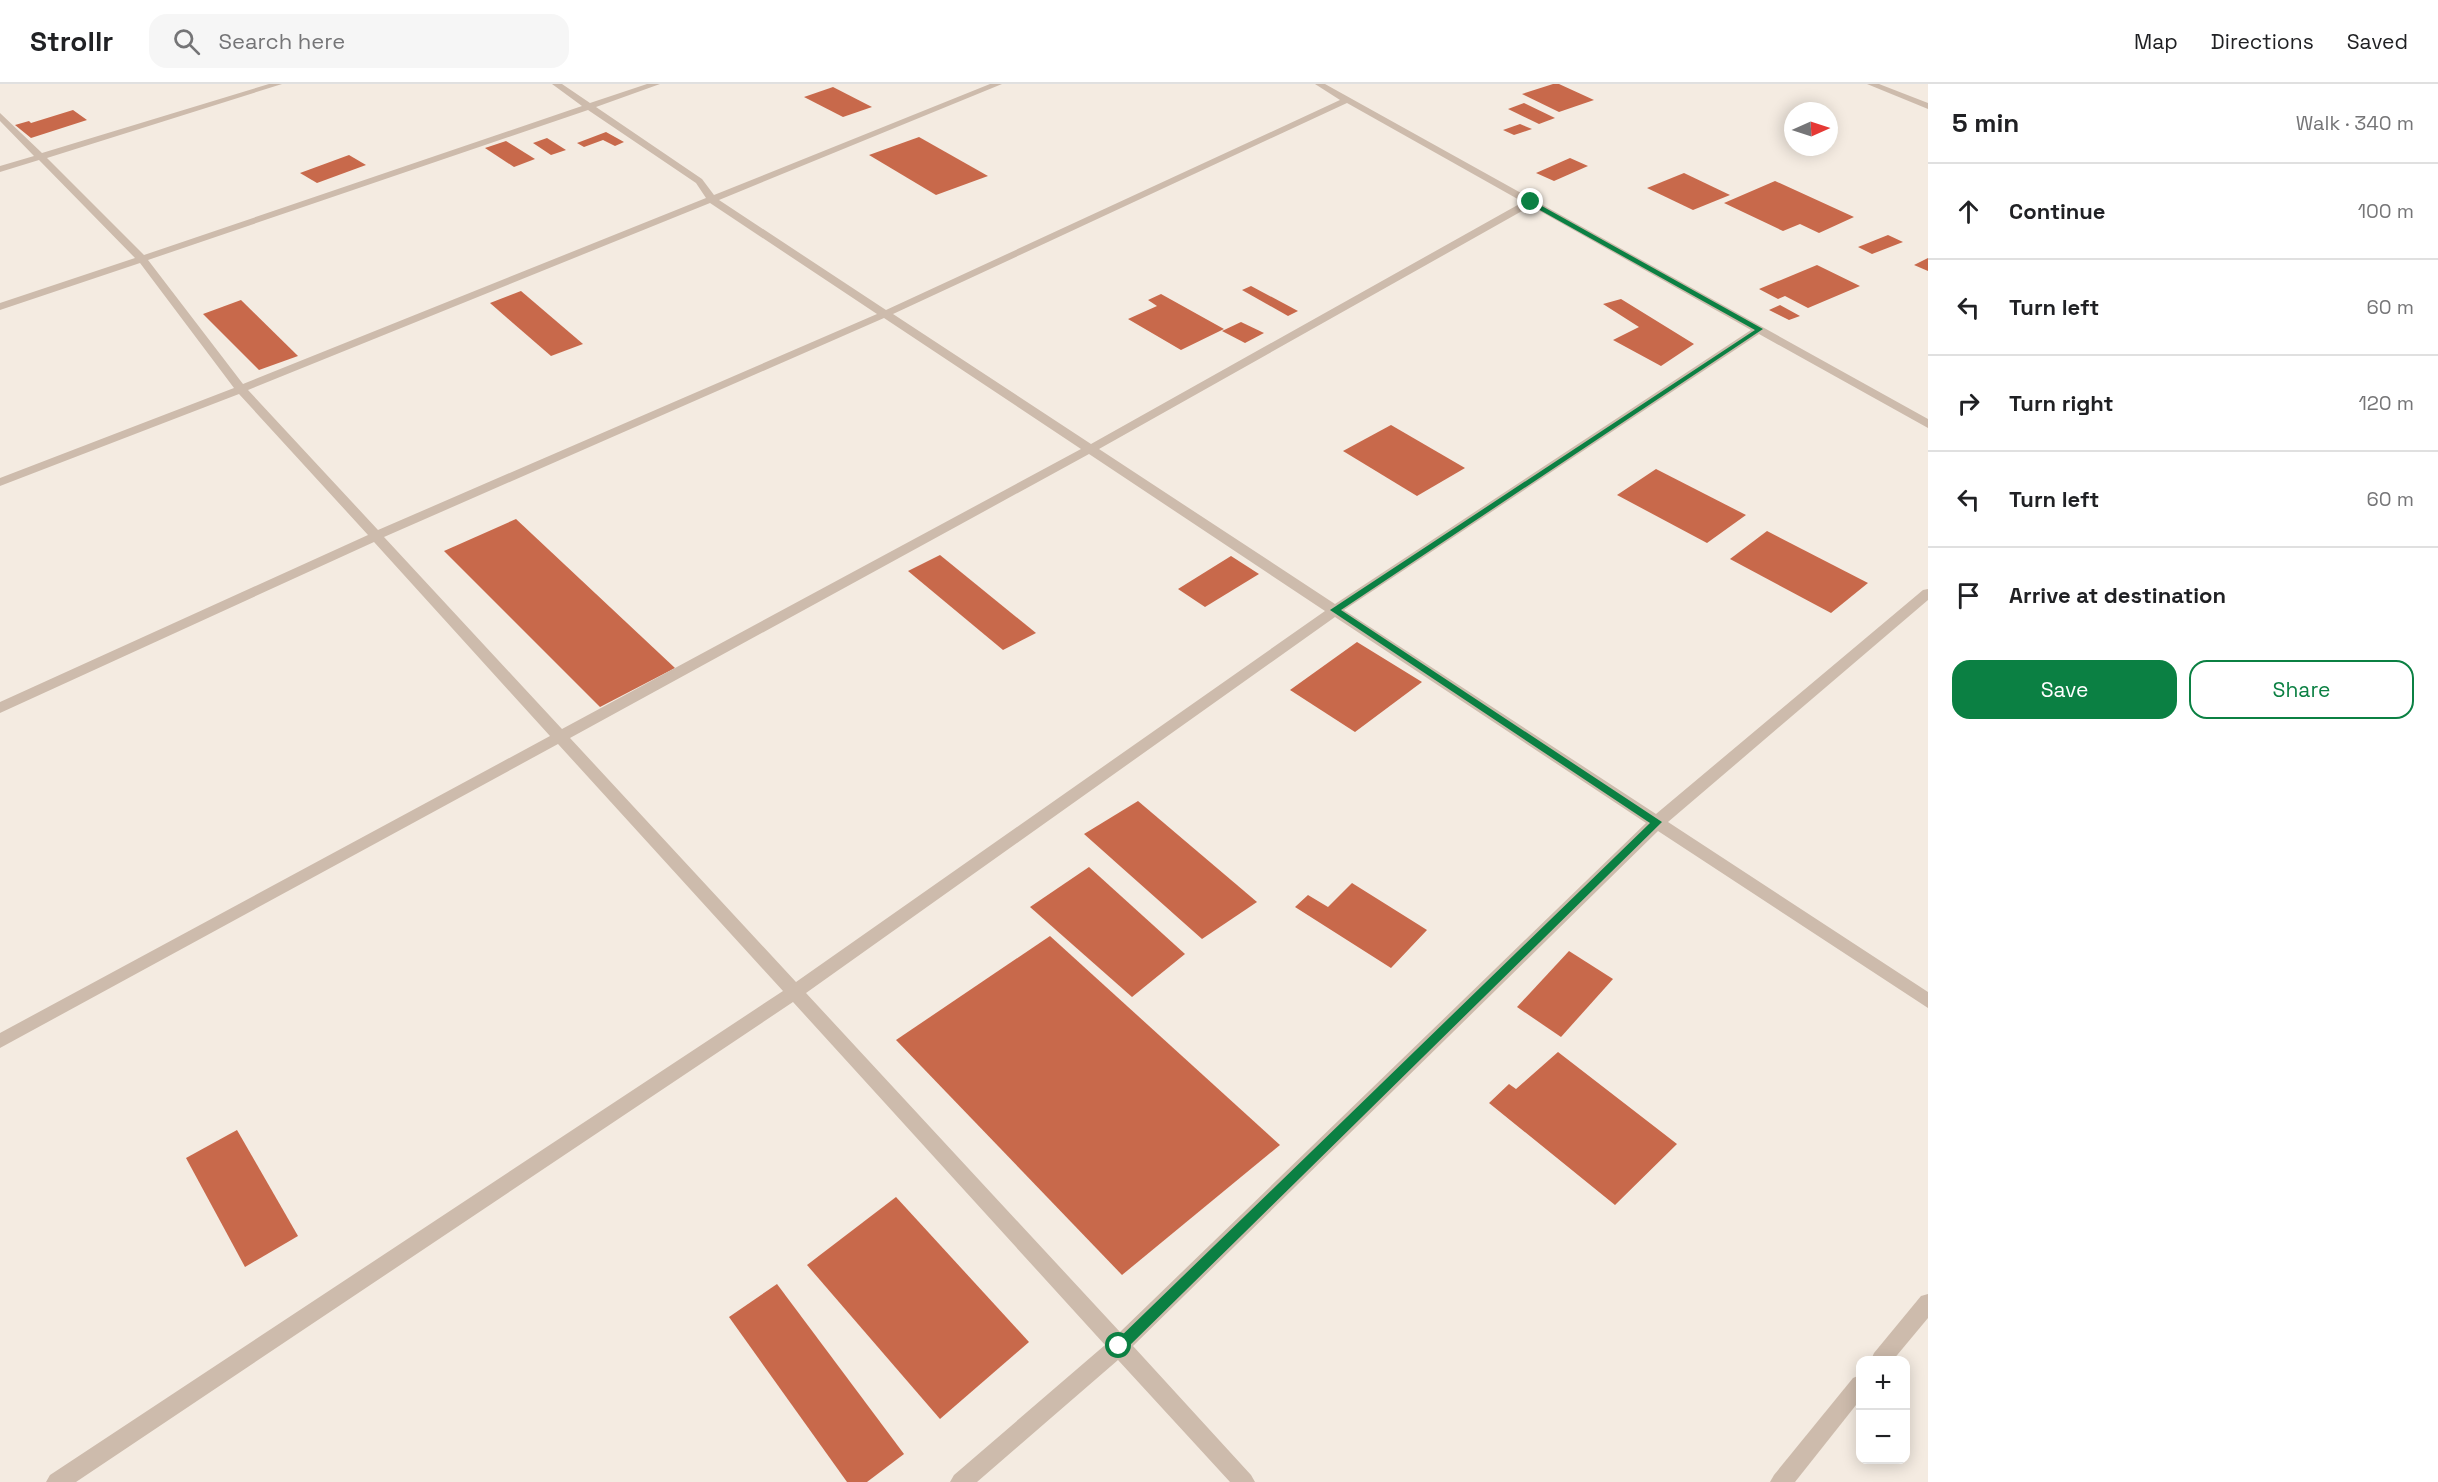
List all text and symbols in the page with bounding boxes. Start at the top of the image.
search box [149,14,569,68]
text: Strollr [30,23,113,59]
icon: search [170,25,203,58]
text: Search here [218,27,345,55]
text: Map [2134,28,2178,55]
text: Directions [2211,28,2314,55]
text: Saved [2347,28,2408,55]
north arrow [1784,102,1838,156]
text: 5 min [1952,106,2019,140]
text: Walk · 340 m [2296,110,2414,136]
route end [1517,188,1543,214]
icon: ahead [1952,195,1985,228]
text: Continue [2009,197,2105,225]
text: 100 m [2358,198,2414,224]
icon: left [1952,291,1985,324]
text: Turn left [2009,293,2099,321]
text: 60 m [2367,294,2414,320]
icon: right [1952,387,1985,420]
text: Turn right [2009,389,2114,417]
text: 120 m [2358,390,2414,416]
icon: left [1952,483,1985,516]
text: Turn left [2009,485,2099,513]
text: 60 m [2367,486,2414,512]
icon: arrive [1952,579,1985,612]
text: Arrive at destination [2009,581,2226,609]
button: Save [1952,660,2177,719]
button: Share [2189,660,2414,719]
route start [1105,1332,1131,1358]
map controls [1856,1356,1910,1464]
button: + [1856,1356,1910,1410]
button: − [1856,1410,1910,1464]

